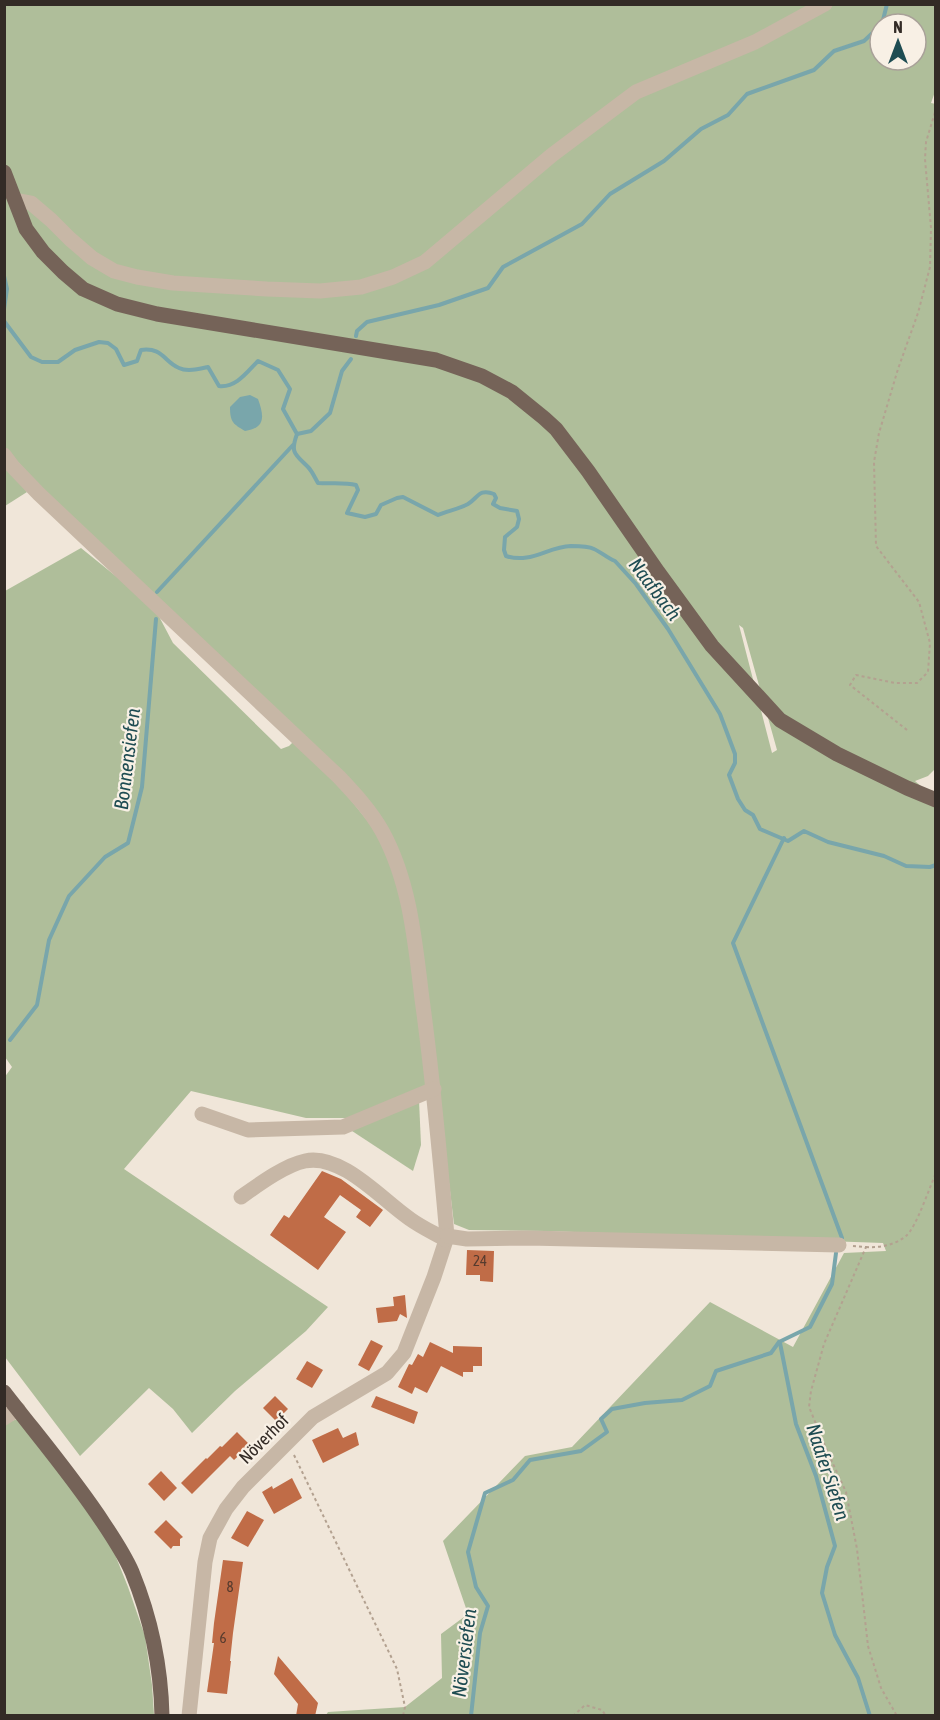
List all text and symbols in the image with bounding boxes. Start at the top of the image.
north arrow [868,12,928,72]
text: N [893,18,903,36]
water label: Naafbach [625,553,686,625]
water label: Bonnensiefen [109,707,144,811]
house number: 24 [473,1252,487,1269]
street label: Növerhof [234,1409,293,1468]
water label: Naafer Siefen [802,1421,855,1523]
house number: 8 [226,1578,234,1595]
water label: Növersiefen [447,1607,480,1699]
house number: 6 [219,1629,227,1646]

